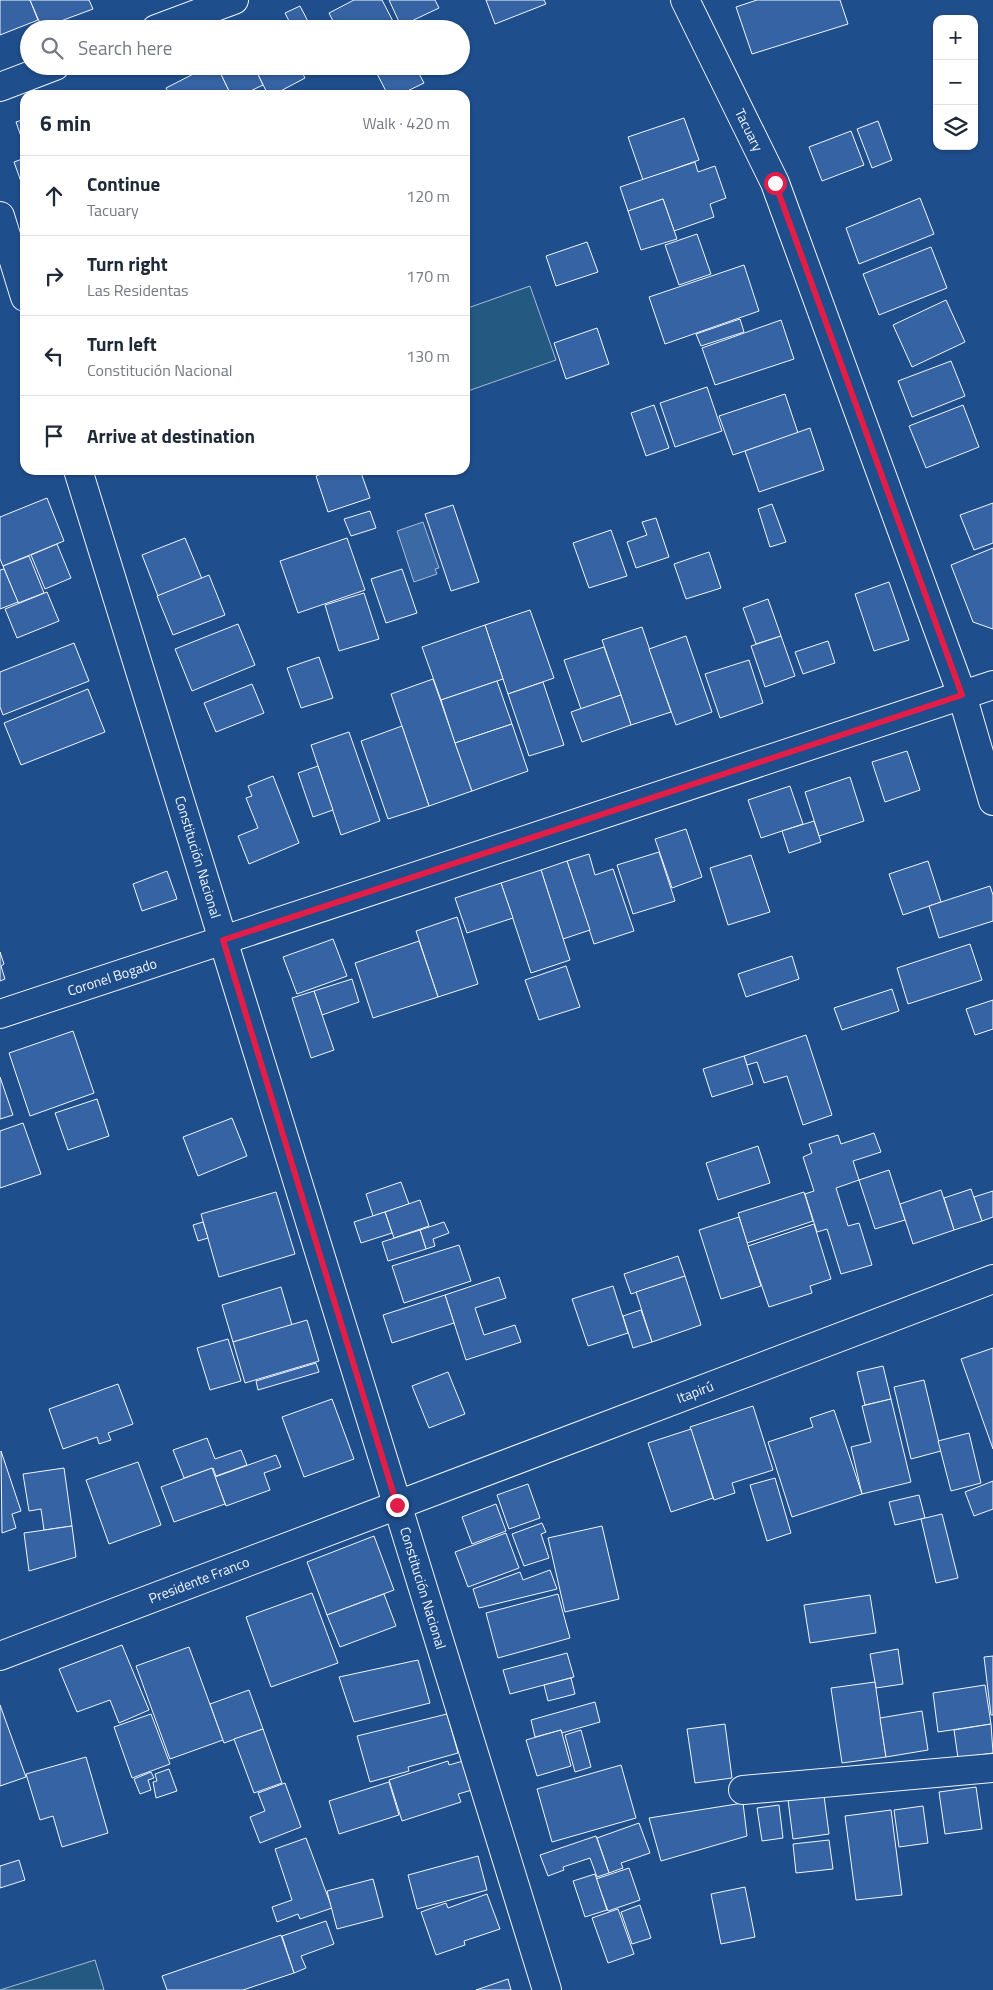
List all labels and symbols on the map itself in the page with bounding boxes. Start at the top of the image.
street label: Tacuary [730,105,769,155]
route start [764,172,787,195]
street label: Constitución Nacional [170,793,227,921]
street label: Coronel Bogado [64,952,159,1001]
street label: Itapirú [673,1375,716,1408]
route end [386,1494,409,1517]
street label: Constitución Nacional [395,1524,452,1652]
street label: Presidente Franco [145,1551,252,1608]

